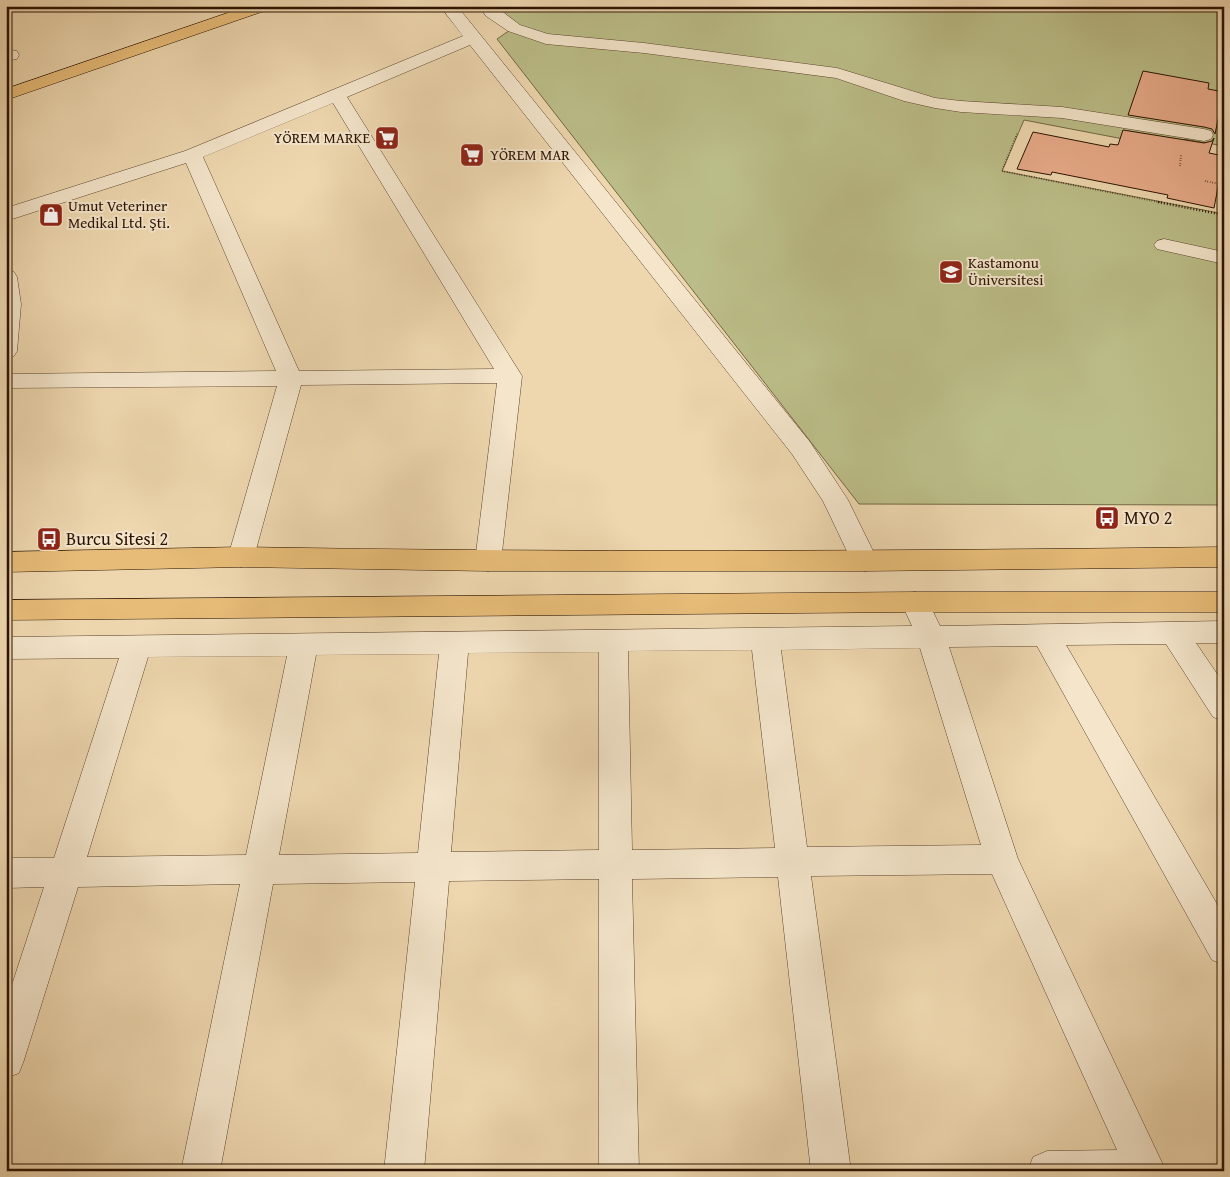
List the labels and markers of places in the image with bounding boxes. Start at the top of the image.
supermarket icon: YÖREM MARKE [374,125,400,151]
place label: YÖREM MARKE [274,127,370,148]
supermarket icon: YÖREM MAR [459,142,485,168]
place label: YÖREM MAR [490,144,570,165]
place label: Umut Veteriner Medikal Ltd. Şti. [68,195,170,233]
shop icon: Umut Veteriner Medikal Ltd. Şti. [38,202,64,228]
place label: Kastamonu Üniversitesi [968,252,1044,290]
school or university icon: Kastamonu Üniversitesi [938,259,964,285]
place label: MYO 2 [1124,504,1172,531]
bus stop icon: MYO 2 [1094,505,1120,531]
place label: Burcu Sitesi 2 [66,525,168,552]
bus stop icon: Burcu Sitesi 2 [36,526,62,552]

